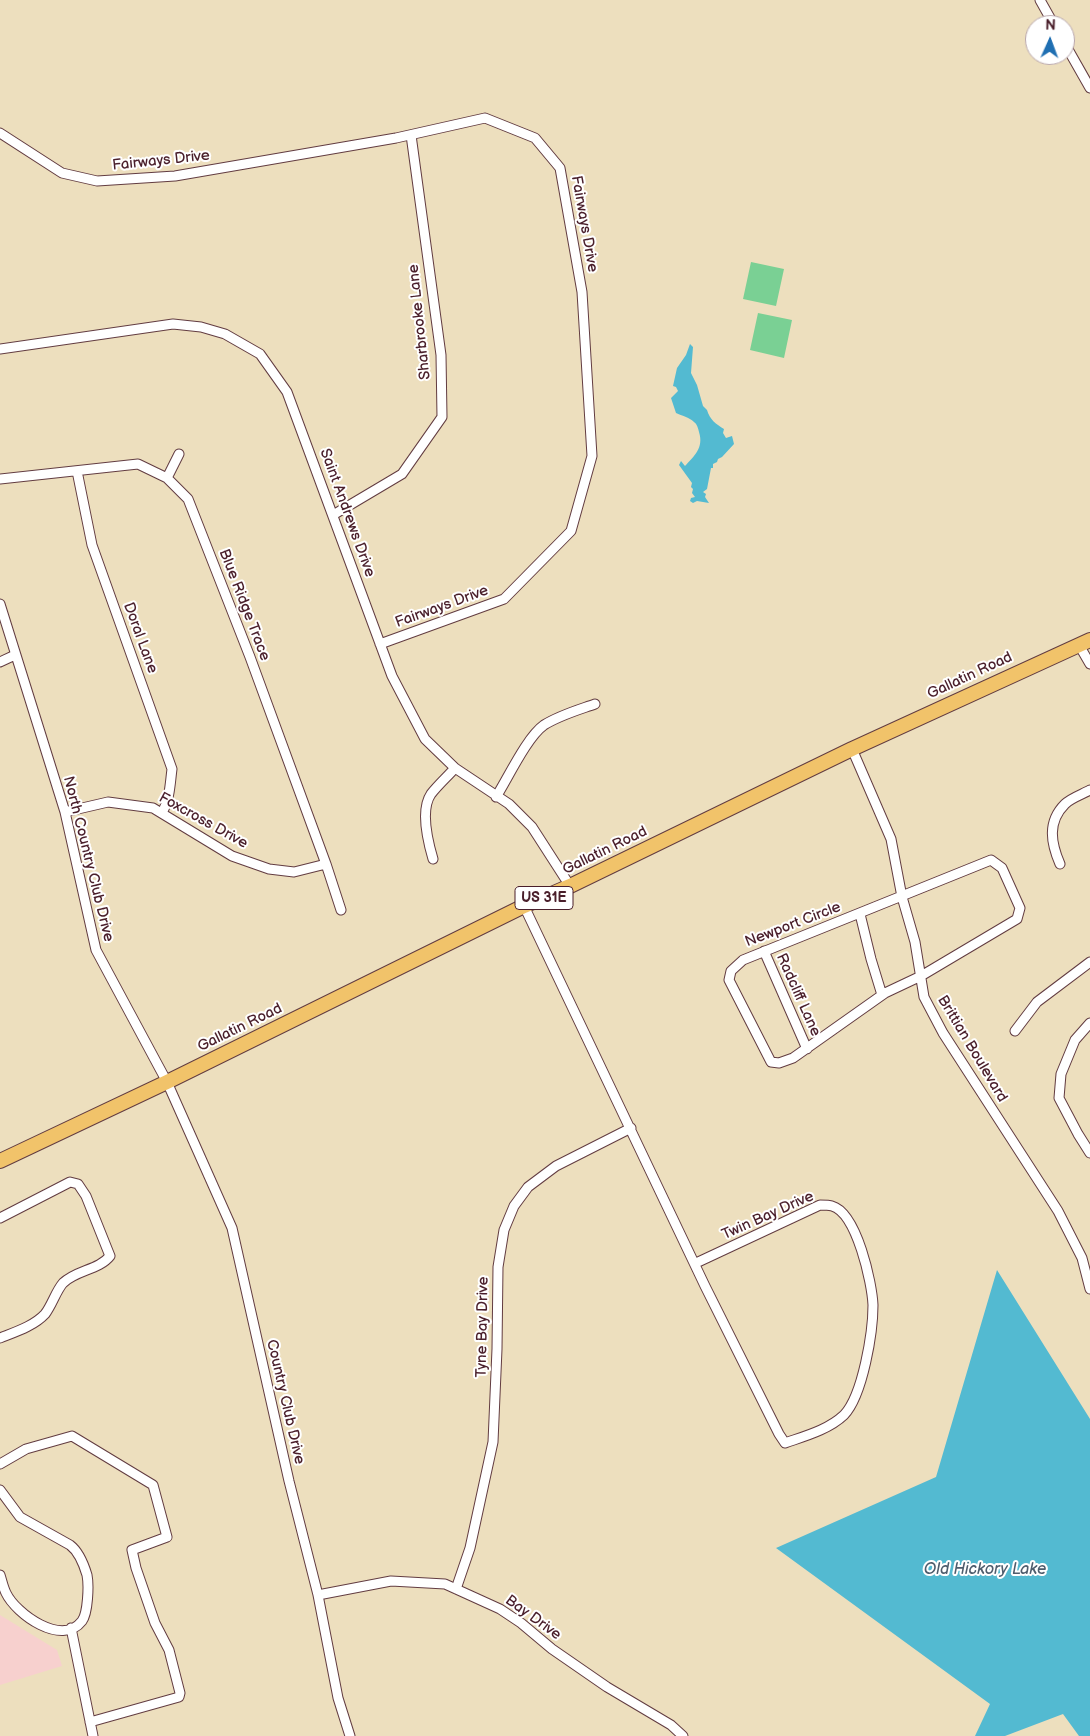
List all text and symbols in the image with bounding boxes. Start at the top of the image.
north arrow [1025,15,1075,65]
text: N [1045,17,1056,34]
street label: Fairways Drive [111,147,211,175]
street label: Fairways Drive [567,174,601,274]
street label: Sharbrooke Lane [405,263,435,381]
street label: Saint Andrews Drive [315,446,379,580]
street label: Blue Ridge Trace [214,547,274,663]
street label: Fairways Drive [393,582,491,632]
street label: Doral Lane [119,600,161,676]
street label: Gallatin Road [925,648,1015,704]
street label: North Country Club Drive [59,774,117,944]
street label: Foxcross Drive [155,789,251,853]
street label: Gallatin Road [560,823,650,879]
road number: US 31E [515,886,573,910]
street label: Newport Circle [743,898,843,952]
street label: Radcliff Lane [772,951,824,1039]
street label: Brittian Boulevard [933,992,1011,1106]
street label: Gallatin Road [195,1000,285,1056]
street label: Twin Bay Drive [719,1188,817,1244]
street label: Tyne Bay Drive [473,1276,493,1378]
street label: Country Club Drive [262,1338,308,1466]
water label: Old Hickory Lake [924,1560,1046,1580]
street label: Bay Drive [501,1592,565,1644]

